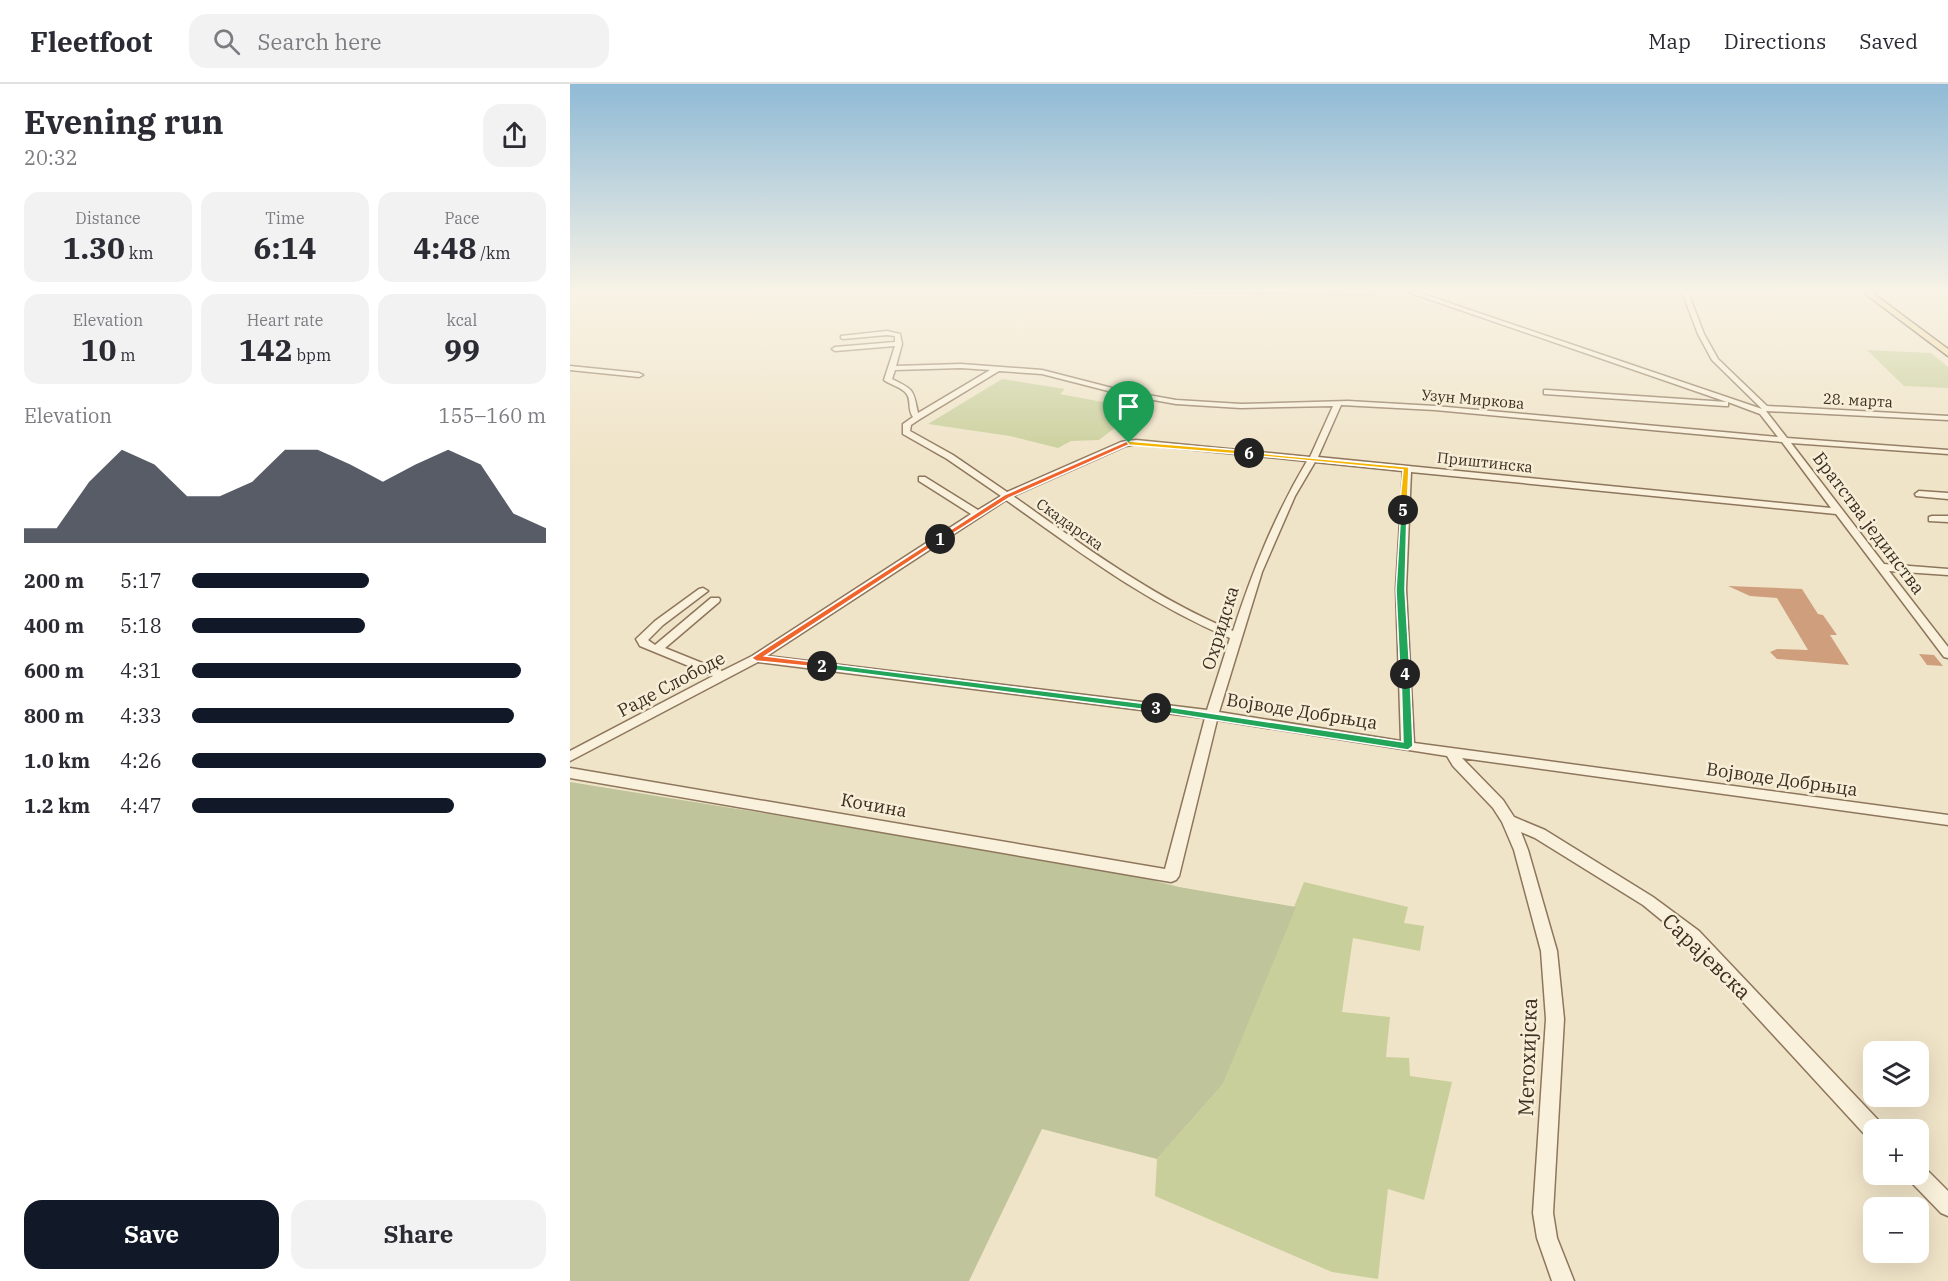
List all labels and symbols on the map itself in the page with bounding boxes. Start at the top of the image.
pin [1103,381,1154,443]
street label: Узун Миркова [1421,385,1525,413]
street label: 28. марта [1822,389,1894,411]
pin: 6 [1234,438,1264,468]
street label: Братства јединства [1808,447,1930,599]
street label: Приштинска [1436,448,1534,476]
street label: Скадарска [1033,494,1107,554]
pin: 5 [1388,495,1418,525]
pin: 1 [925,524,955,554]
street label: Охридска [1196,583,1244,673]
street label: Раде Слободе [613,646,729,722]
pin: 2 [807,651,837,681]
pin: 4 [1390,659,1420,689]
street label: Војводе Добрњца [1225,688,1379,734]
pin: 3 [1141,693,1171,723]
street label: Војводе Добрњца [1705,757,1859,801]
street label: Кочина [839,788,909,822]
street label: Сарајевска [1657,907,1757,1005]
street label: Метохијска [1511,997,1543,1117]

